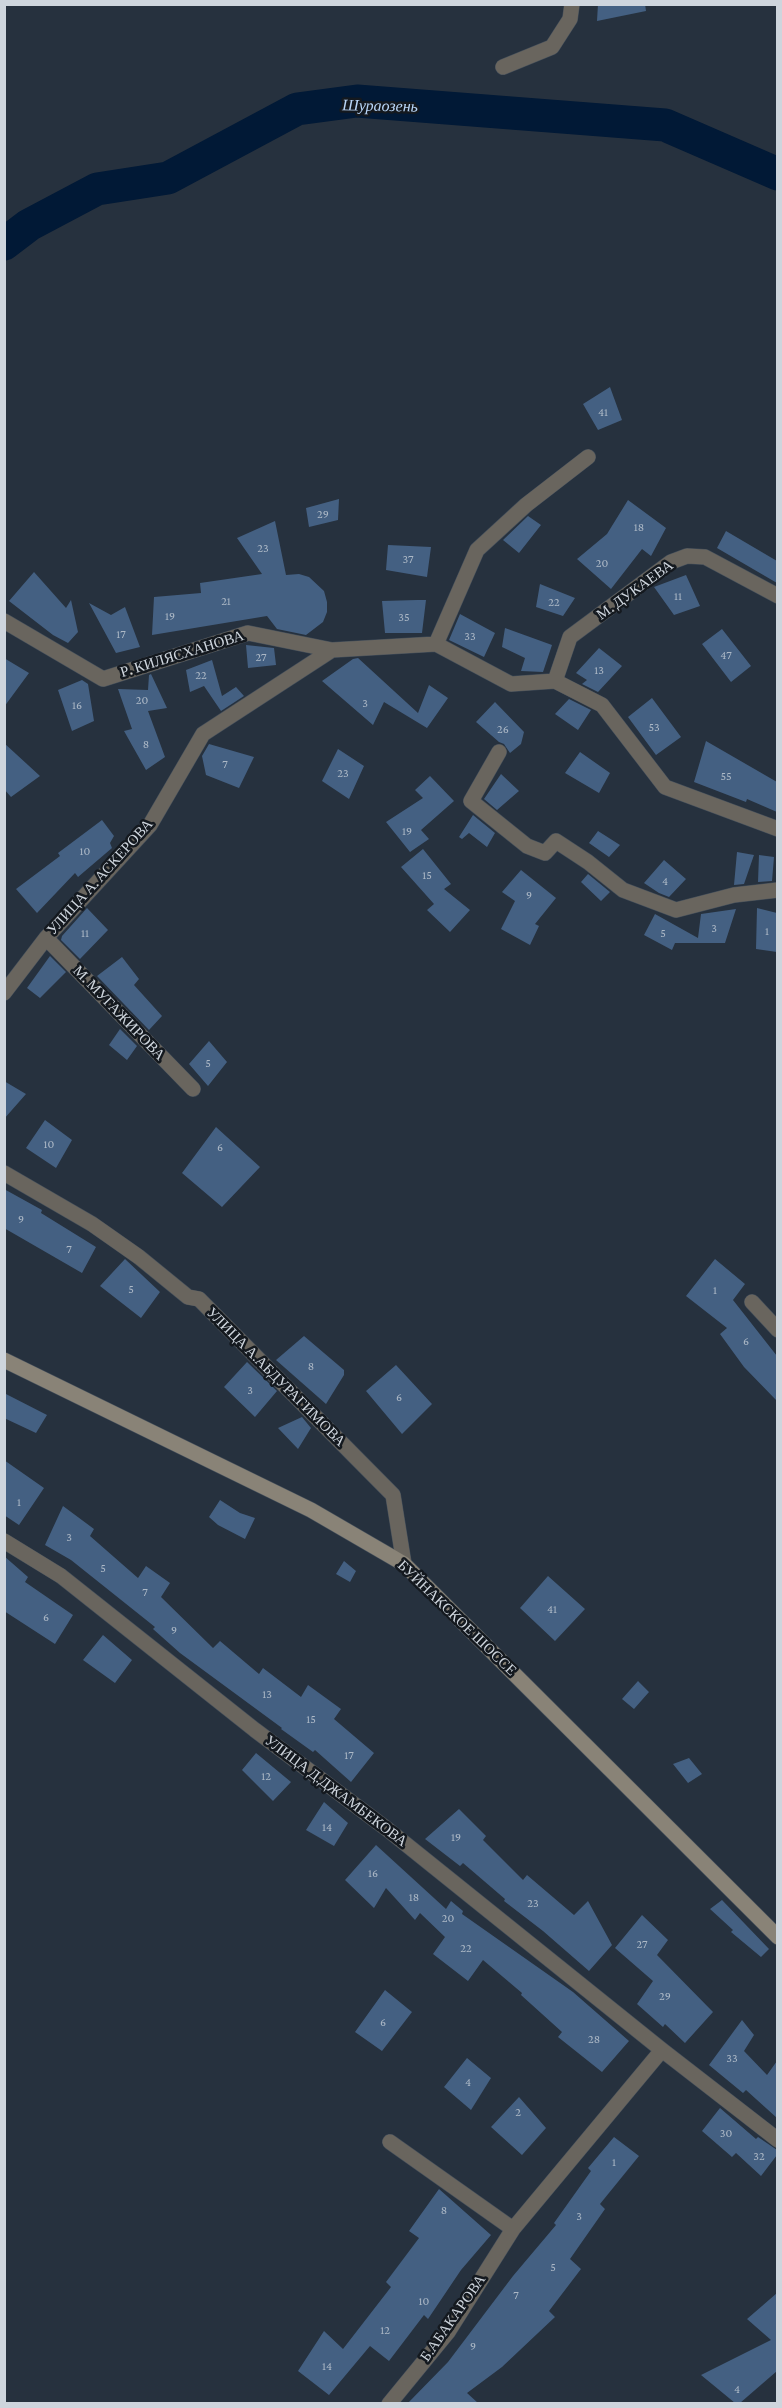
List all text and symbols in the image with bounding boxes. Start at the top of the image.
water label: Шураозень [342,96,418,116]
house number: 41 [598,405,608,419]
house number: 29 [317,507,329,521]
house number: 18 [634,520,644,534]
house number: 23 [257,541,269,555]
house number: 37 [402,552,414,566]
street label: М. ДУКАЕВА [593,556,677,624]
house number: 20 [596,556,608,570]
house number: 11 [674,589,682,603]
house number: 21 [221,594,231,608]
house number: 22 [548,595,560,609]
house number: 19 [165,609,175,623]
house number: 35 [398,610,410,624]
house number: 17 [116,627,126,641]
street label: Р. КИЛЯСХАНОВА [118,627,246,681]
house number: 33 [464,629,476,643]
house number: 47 [720,648,732,662]
house number: 27 [255,650,267,664]
house number: 13 [594,663,604,677]
house number: 22 [195,668,207,682]
house number: 20 [136,693,148,707]
house number: 3 [362,696,368,710]
house number: 16 [72,698,82,712]
house number: 53 [648,720,660,734]
house number: 26 [497,722,509,736]
house number: 8 [143,737,149,751]
house number: 7 [222,757,228,771]
house number: 23 [337,766,349,780]
house number: 55 [720,769,732,783]
street label: УЛИЦА А. АСКЕРОВА [43,815,157,939]
house number: 19 [402,824,412,838]
house number: 10 [80,844,90,858]
house number: 15 [422,868,432,882]
house number: 4 [662,874,668,888]
house number: 9 [526,888,532,902]
house number: 3 [711,921,717,935]
house number: 1 [765,924,769,938]
house number: 11 [81,926,89,940]
house number: 5 [660,926,666,940]
street label: М. МУГАЖИРОВА [69,962,169,1064]
house number: 5 [205,1056,211,1070]
house number: 10 [44,1137,54,1151]
house number: 6 [217,1140,223,1154]
house number: 9 [18,1212,24,1226]
house number: 7 [66,1242,72,1256]
house number: 5 [128,1282,134,1296]
house number: 1 [713,1283,717,1297]
street label: УЛИЦА А.АБДУРАГИМОВА [203,1304,349,1450]
house number: 6 [743,1334,749,1348]
house number: 8 [308,1359,314,1373]
house number: 3 [247,1383,253,1397]
house number: 6 [396,1390,402,1404]
house number: 1 [17,1495,21,1509]
house number: 3 [66,1530,72,1544]
street label: БУЙНАКСКОЕ ШОССЕ [394,1556,520,1680]
house number: 5 [100,1561,106,1575]
house number: 7 [142,1585,148,1599]
house number: 41 [547,1602,557,1616]
house number: 6 [43,1610,49,1624]
house number: 9 [171,1623,177,1637]
house number: 13 [262,1687,272,1701]
house number: 15 [306,1712,316,1726]
street label: УЛИЦА Д.ДЖАМБЕКОВА [261,1731,411,1851]
house number: 17 [344,1748,354,1762]
house number: 12 [261,1769,271,1783]
house number: 14 [322,1820,332,1834]
house number: 19 [451,1830,461,1844]
house number: 16 [368,1866,378,1880]
house number: 18 [409,1890,419,1904]
house number: 23 [527,1896,539,1910]
house number: 20 [442,1911,454,1925]
house number: 27 [636,1937,648,1951]
house number: 22 [460,1941,472,1955]
house number: 29 [659,1989,671,2003]
house number: 6 [380,2015,386,2029]
house number: 28 [588,2032,600,2046]
house number: 33 [726,2051,738,2065]
house number: 4 [465,2075,471,2089]
house number: 2 [515,2105,521,2119]
house number: 30 [720,2126,732,2140]
house number: 32 [753,2149,765,2163]
house number: 1 [612,2155,616,2169]
house number: 8 [441,2203,447,2217]
house number: 3 [576,2209,582,2223]
house number: 5 [550,2260,556,2274]
street label: Б.АБАКАРОВА [416,2271,490,2365]
house number: 7 [513,2288,519,2302]
house number: 10 [419,2294,429,2308]
house number: 12 [380,2323,390,2337]
house number: 9 [470,2339,476,2353]
house number: 14 [322,2359,332,2373]
house number: 4 [734,2382,740,2396]

